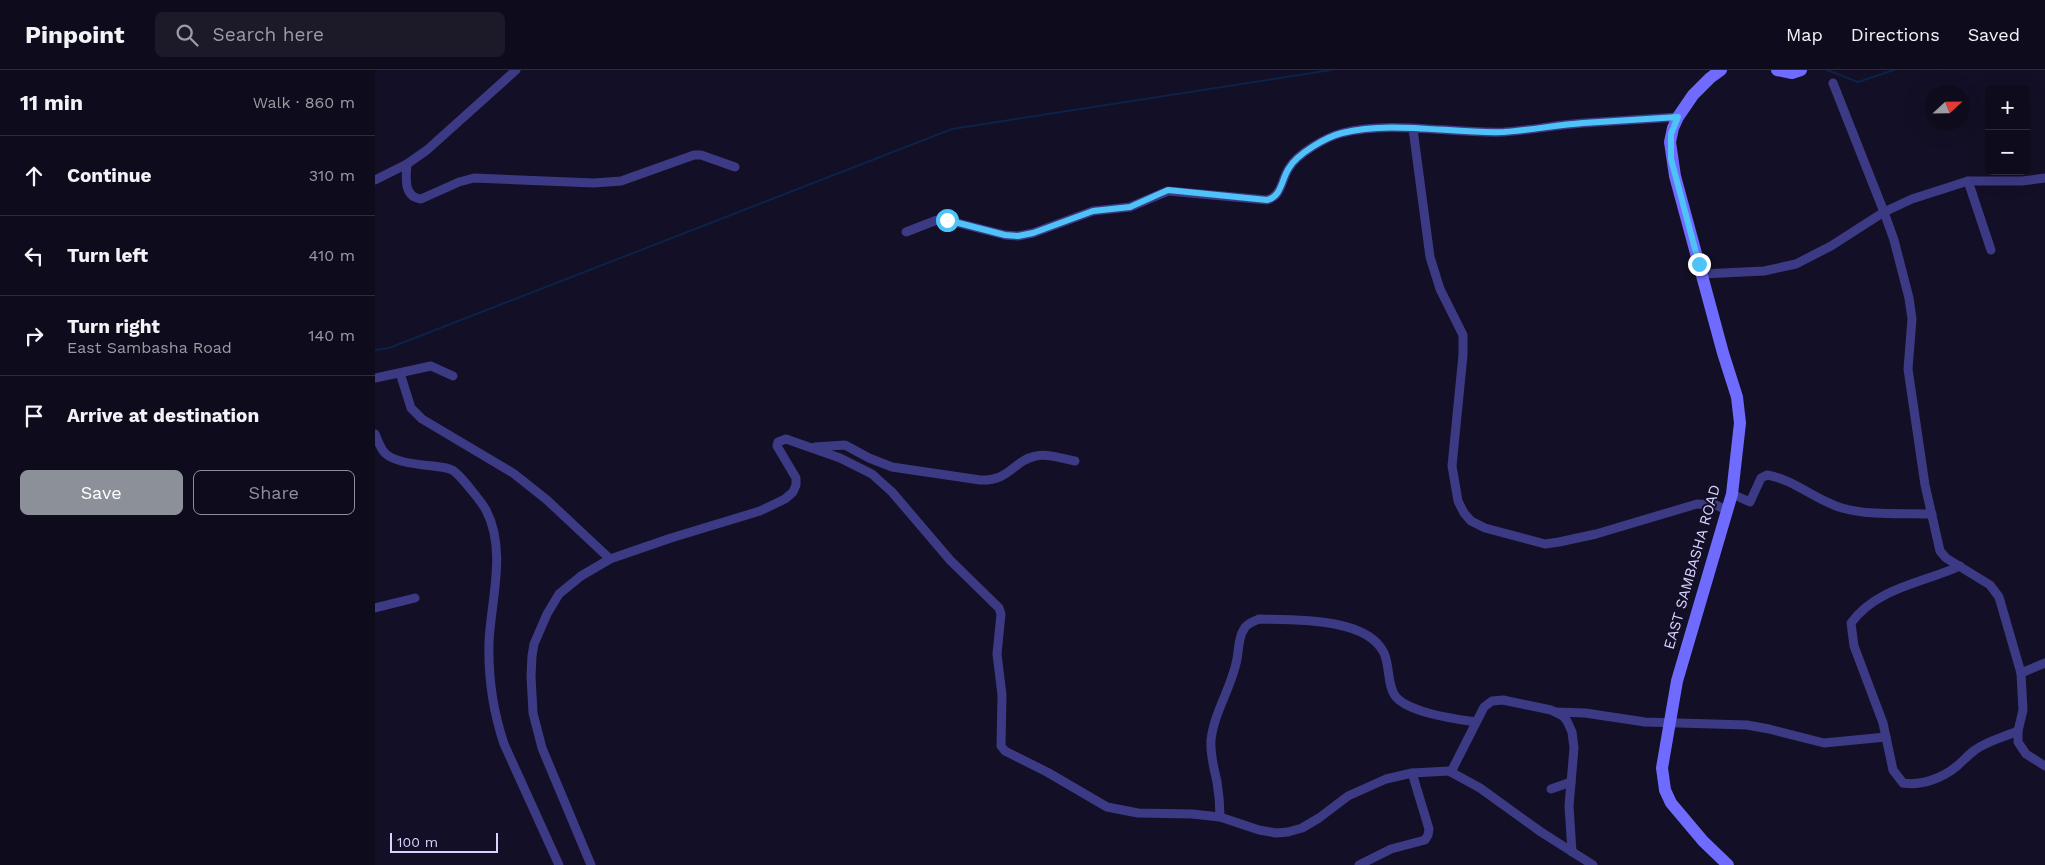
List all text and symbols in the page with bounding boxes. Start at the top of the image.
search box [155,12,505,57]
text: Pinpoint [25,21,125,49]
icon: search [173,21,201,49]
text: Search here [213,23,324,46]
text: Map [1786,24,1823,45]
text: Directions [1851,24,1940,45]
text: Saved [1968,24,2020,45]
north arrow [1925,85,1970,130]
map controls [1985,85,2030,175]
button: + [1985,85,2030,130]
text: 11 min [20,90,83,115]
text: Walk · 860 m [253,93,355,112]
button: − [1985,130,2030,175]
icon: ahead [20,162,48,190]
text: Continue [67,164,151,187]
text: 310 m [309,166,355,185]
route start [936,209,959,232]
icon: left [20,242,48,270]
text: Turn left [67,244,148,267]
text: 410 m [309,246,355,265]
route end [1688,253,1711,276]
text: Turn right [67,315,160,338]
icon: right [20,322,48,350]
text: 140 m [308,326,355,345]
text: East Sambasha Road [67,338,232,357]
icon: arrive [20,402,48,430]
text: Arrive at destination [67,404,259,427]
button: Save [20,470,183,515]
button: Share [193,470,355,515]
street label: EAST SAMBASHA ROAD [1660,483,1724,651]
scale bar [390,830,497,853]
text: 100 m [397,834,438,850]

